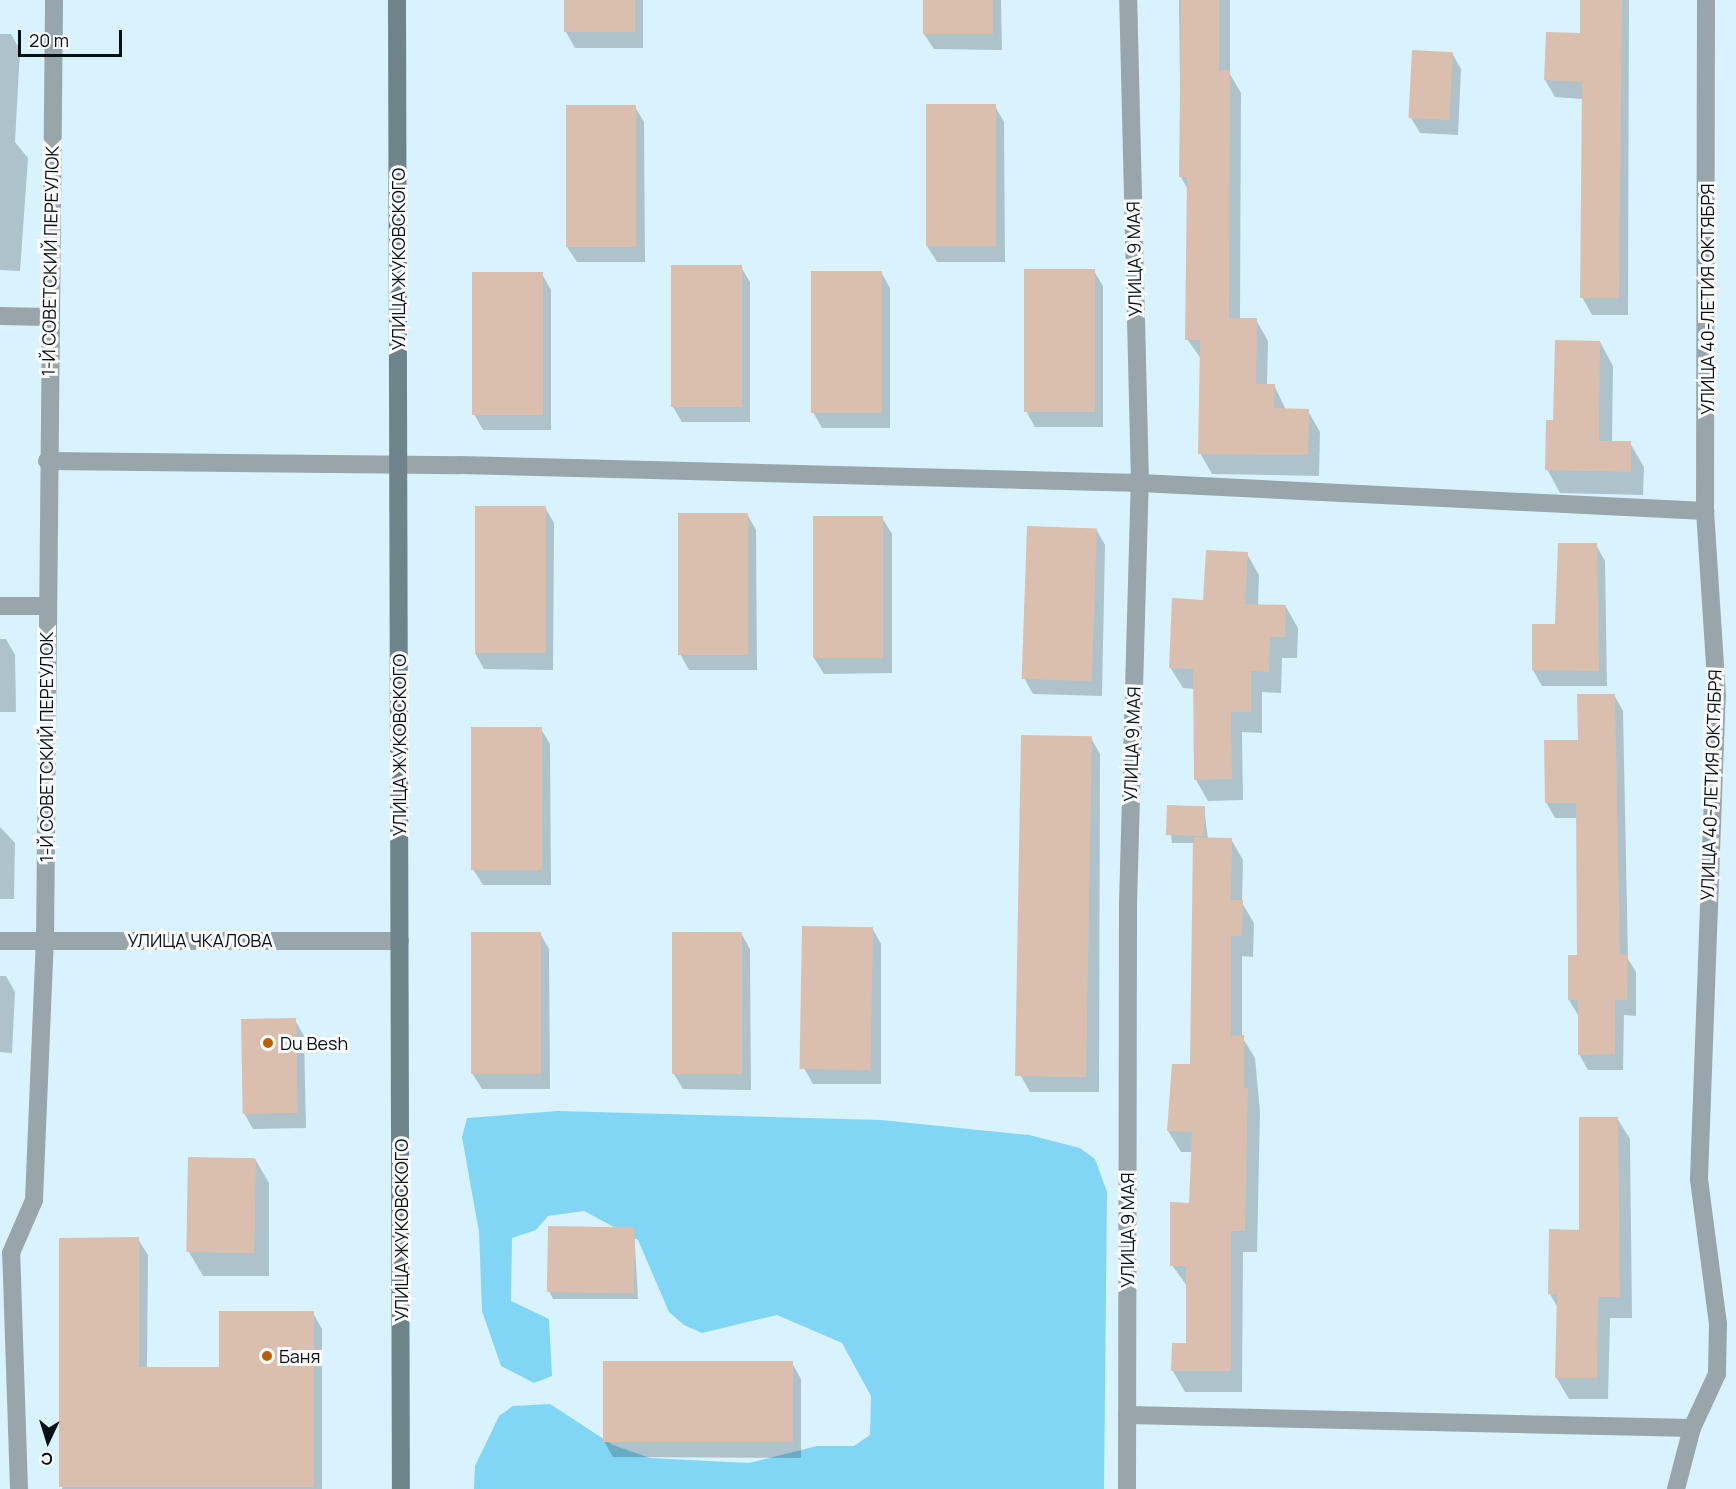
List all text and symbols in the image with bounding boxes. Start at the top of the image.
scale bar [21,18,124,56]
text: 20 m [29,28,69,52]
street label: 1-Й СОВЕТСКИЙ ПЕРЕУЛОК [37,146,63,376]
street label: УЛИЦА ЖУКОВСКОГО [387,168,409,350]
street label: УЛИЦА 40-ЛЕТИЯ ОКТЯБРЯ [1696,183,1718,415]
street label: УЛИЦА 9 МАЯ [1122,201,1146,317]
street label: 1-Й СОВЕТСКИЙ ПЕРЕУЛОК [35,632,57,862]
street label: УЛИЦА ЖУКОВСКОГО [388,654,410,836]
street label: УЛИЦА 40-ЛЕТИЯ ОКТЯБРЯ [1696,669,1726,901]
street label: УЛИЦА 9 МАЯ [1119,686,1145,802]
street label: УЛИЦА ЧКАЛОВА [127,929,273,951]
place label: Du Besh [280,1032,348,1054]
marker: Du Besh [261,1036,275,1050]
street label: УЛИЦА ЖУКОВСКОГО [390,1139,412,1321]
street label: УЛИЦА 9 МАЯ [1116,1172,1138,1288]
place label: Баня [279,1345,320,1367]
marker: Баня [260,1349,274,1363]
north arrow [18,1411,78,1471]
text: С [40,1448,53,1470]

